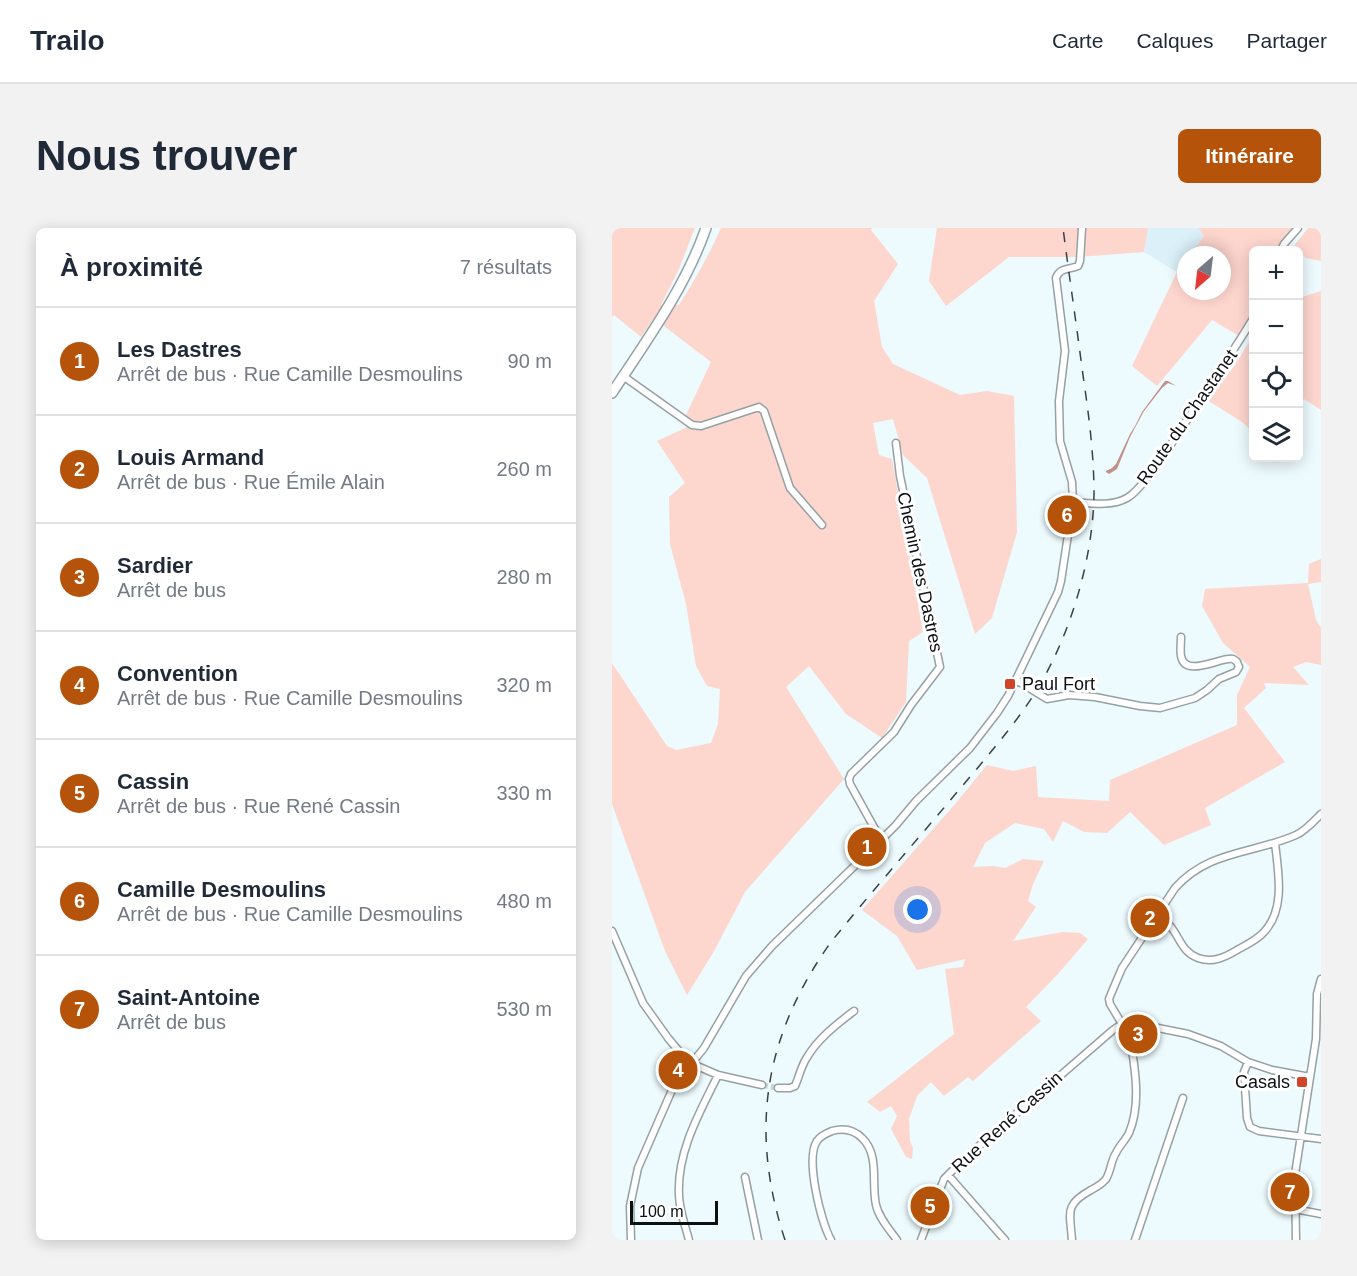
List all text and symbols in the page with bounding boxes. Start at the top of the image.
text: Trailo [30,25,105,56]
text: Carte [1052,29,1103,52]
text: Calques [1136,29,1213,52]
text: Partager [1246,29,1327,52]
button: Itinéraire [1178,129,1321,183]
text: Nous trouver [36,132,297,179]
north arrow [1177,246,1231,300]
map controls [1249,246,1303,462]
button: + [1249,246,1303,300]
text: À proximité [60,252,203,282]
text: 7 résultats [460,256,552,278]
button: − [1249,300,1303,354]
text: Les Dastres [117,337,242,362]
street label: Route du Chastanet [1133,346,1241,488]
text: 1 [74,350,85,372]
text: 90 m [508,350,552,372]
button: locate [1249,354,1303,408]
text: Arrêt de bus · Rue Camille Desmoulins [117,363,463,385]
button: layers [1249,408,1303,462]
text: Louis Armand [117,445,264,470]
text: 2 [74,458,85,480]
text: 260 m [496,458,552,480]
text: Arrêt de bus · Rue Émile Alain [117,471,385,493]
street label: Chemin des Dastres [893,490,947,654]
pin: 6 [1048,492,1086,538]
text: Sardier [117,553,193,578]
text: 3 [74,566,85,588]
text: 280 m [496,566,552,588]
text: Arrêt de bus [117,579,226,601]
text: Convention [117,661,238,686]
text: 4 [74,674,85,696]
text: 320 m [496,674,552,696]
place label: Paul Fort [1022,674,1095,694]
marker: Paul Fort [1003,677,1017,691]
text: Arrêt de bus · Rue Camille Desmoulins [117,687,463,709]
text: Cassin [117,769,189,794]
text: 5 [74,782,85,804]
text: 330 m [496,782,552,804]
text: Arrêt de bus · Rue René Cassin [117,795,400,817]
pin: 1 [848,824,886,870]
text: Camille Desmoulins [117,877,326,902]
text: 6 [74,890,85,912]
text: 480 m [496,890,552,912]
your location [903,895,932,924]
pin: 2 [1130,896,1170,940]
text: Arrêt de bus · Rue Camille Desmoulins [117,903,463,925]
text: Saint-Antoine [117,985,260,1010]
text: 7 [74,998,85,1020]
text: 530 m [496,998,552,1020]
text: Arrêt de bus [117,1011,226,1033]
pin: 3 [1118,1012,1158,1056]
pin: 4 [658,1048,698,1092]
street label: Rue René Cassin [948,1067,1066,1177]
place label: Casals [1235,1072,1290,1092]
marker: Casals [1295,1075,1309,1089]
pin: 7 [1270,1170,1310,1214]
pin: 5 [910,1184,950,1228]
scale bar [630,1198,718,1226]
text: 100 m [639,1203,683,1220]

